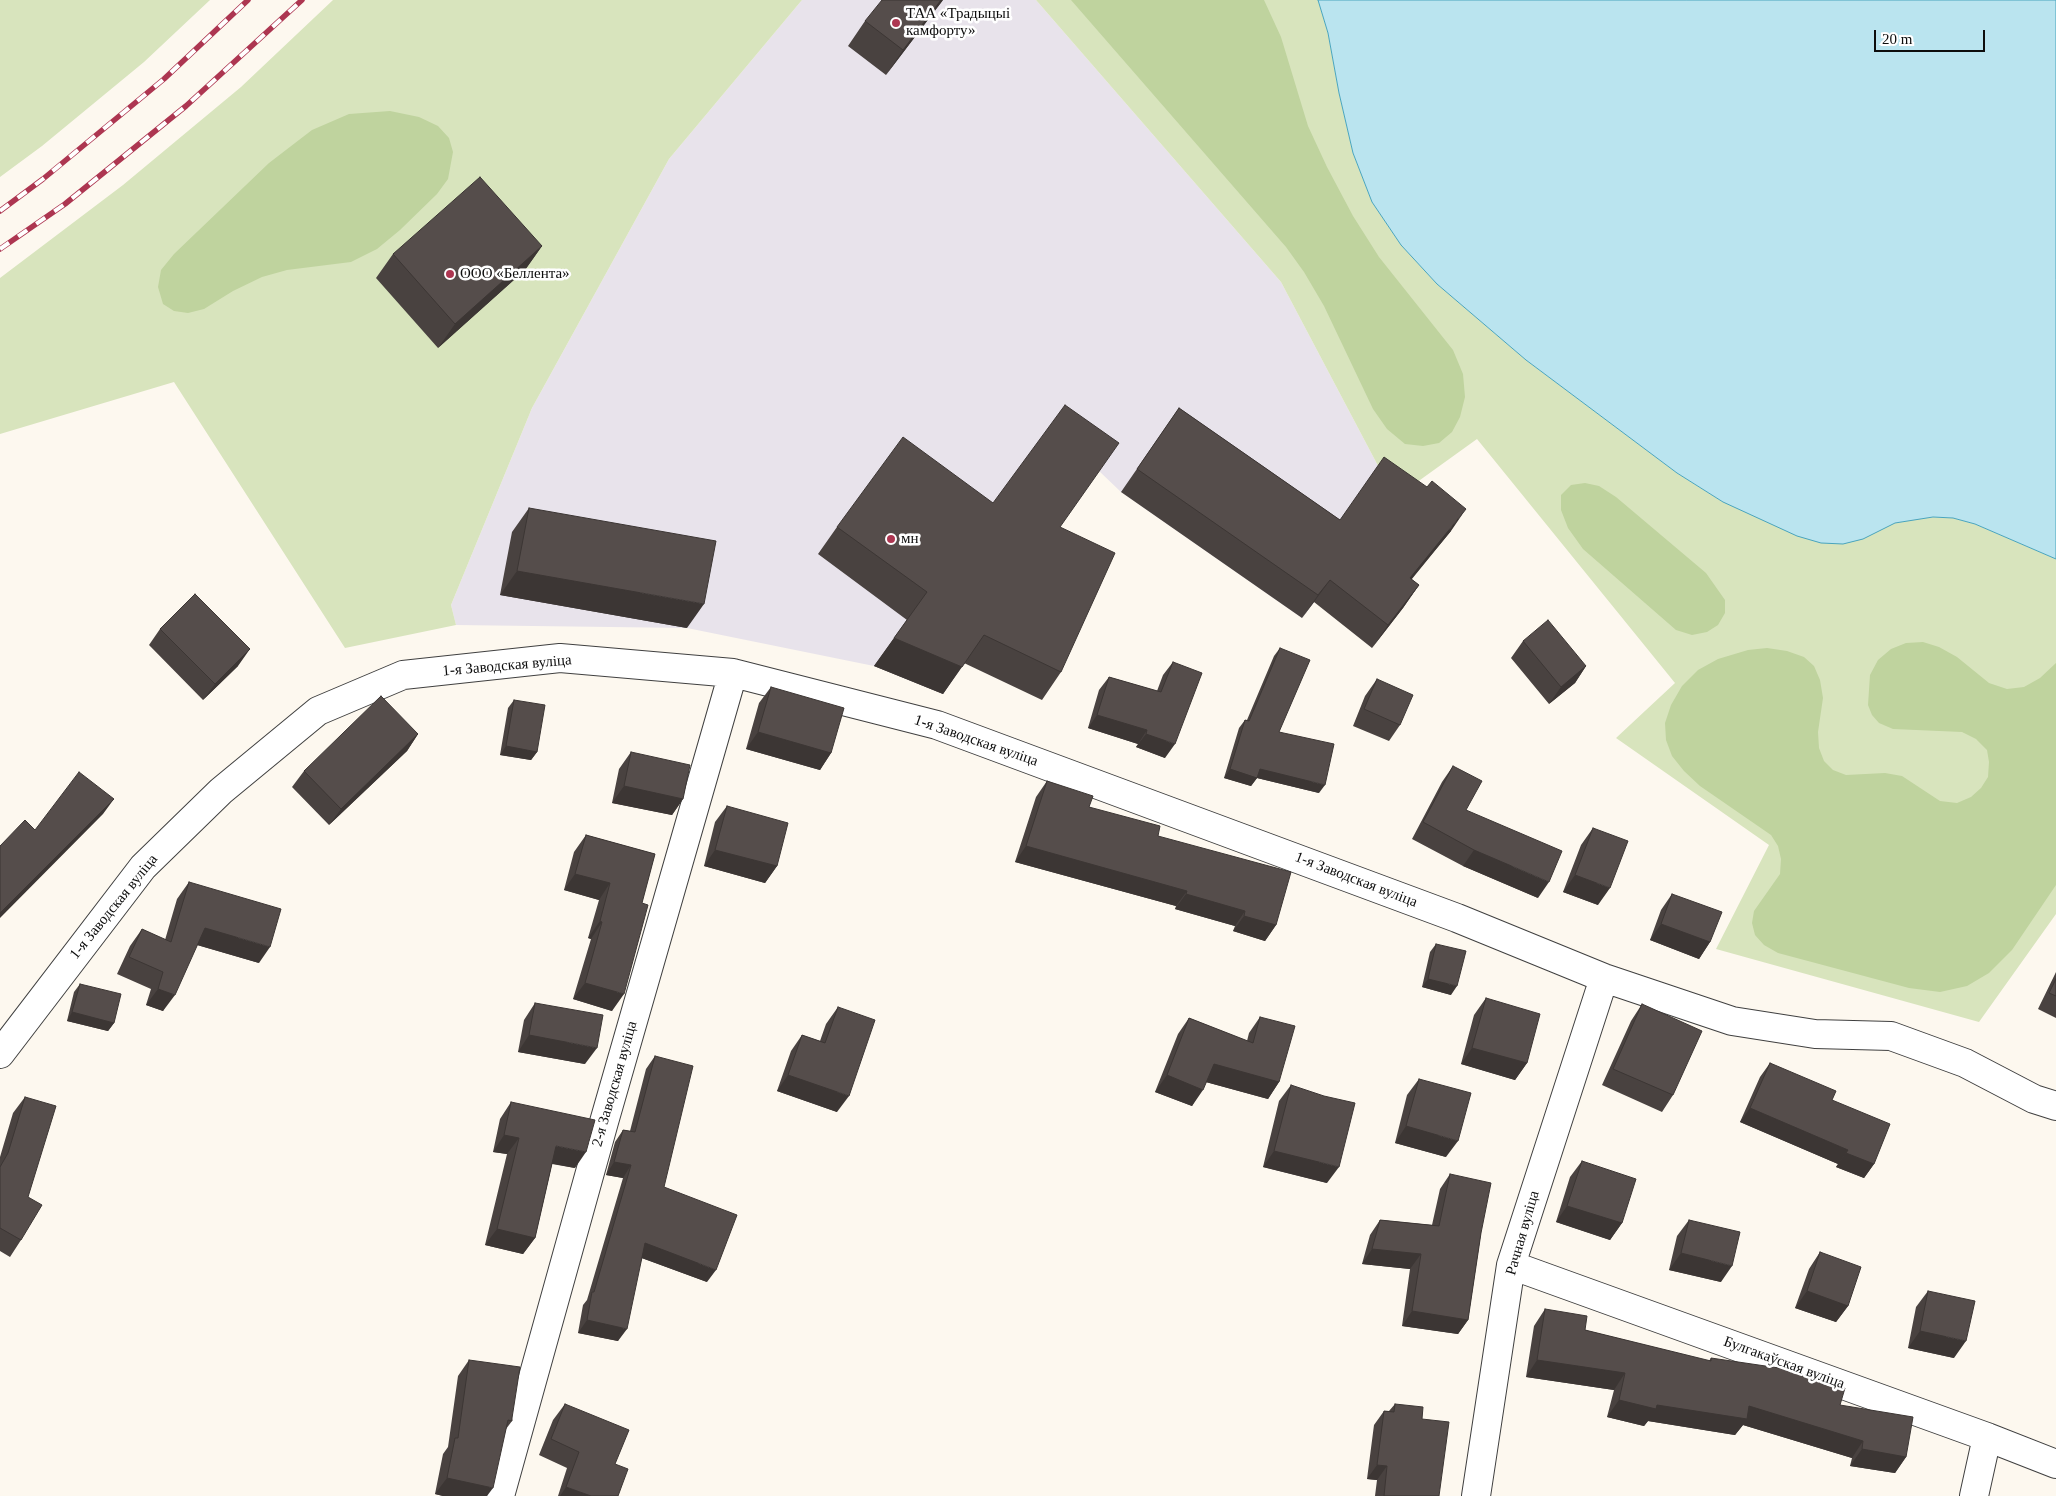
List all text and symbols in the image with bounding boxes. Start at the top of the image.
place label: ТАА «Традыцыі камфорту» [906,5,1010,40]
marker: ТАА «Традыцыі камфорту» [890,17,902,29]
scale bar [1876,20,1987,52]
text: 20 m [1882,31,1912,47]
place label: ООО «Беллента» [460,265,570,283]
marker: ООО «Беллента» [444,268,456,280]
place label: мн [901,530,919,548]
marker: мн [885,533,897,545]
street label: 1-я Заводская вуліца [442,651,572,681]
street label: 1-я Заводская вуліца [912,711,1040,771]
street label: 1-я Заводская вуліца [1292,848,1420,912]
street label: 1-я Заводская вуліца [66,851,162,963]
street label: 2-я Заводская вуліца [588,1019,642,1149]
street label: Рачная вуліца [1502,1189,1544,1277]
street label: Булгакаўская вуліца [1721,1333,1847,1393]

